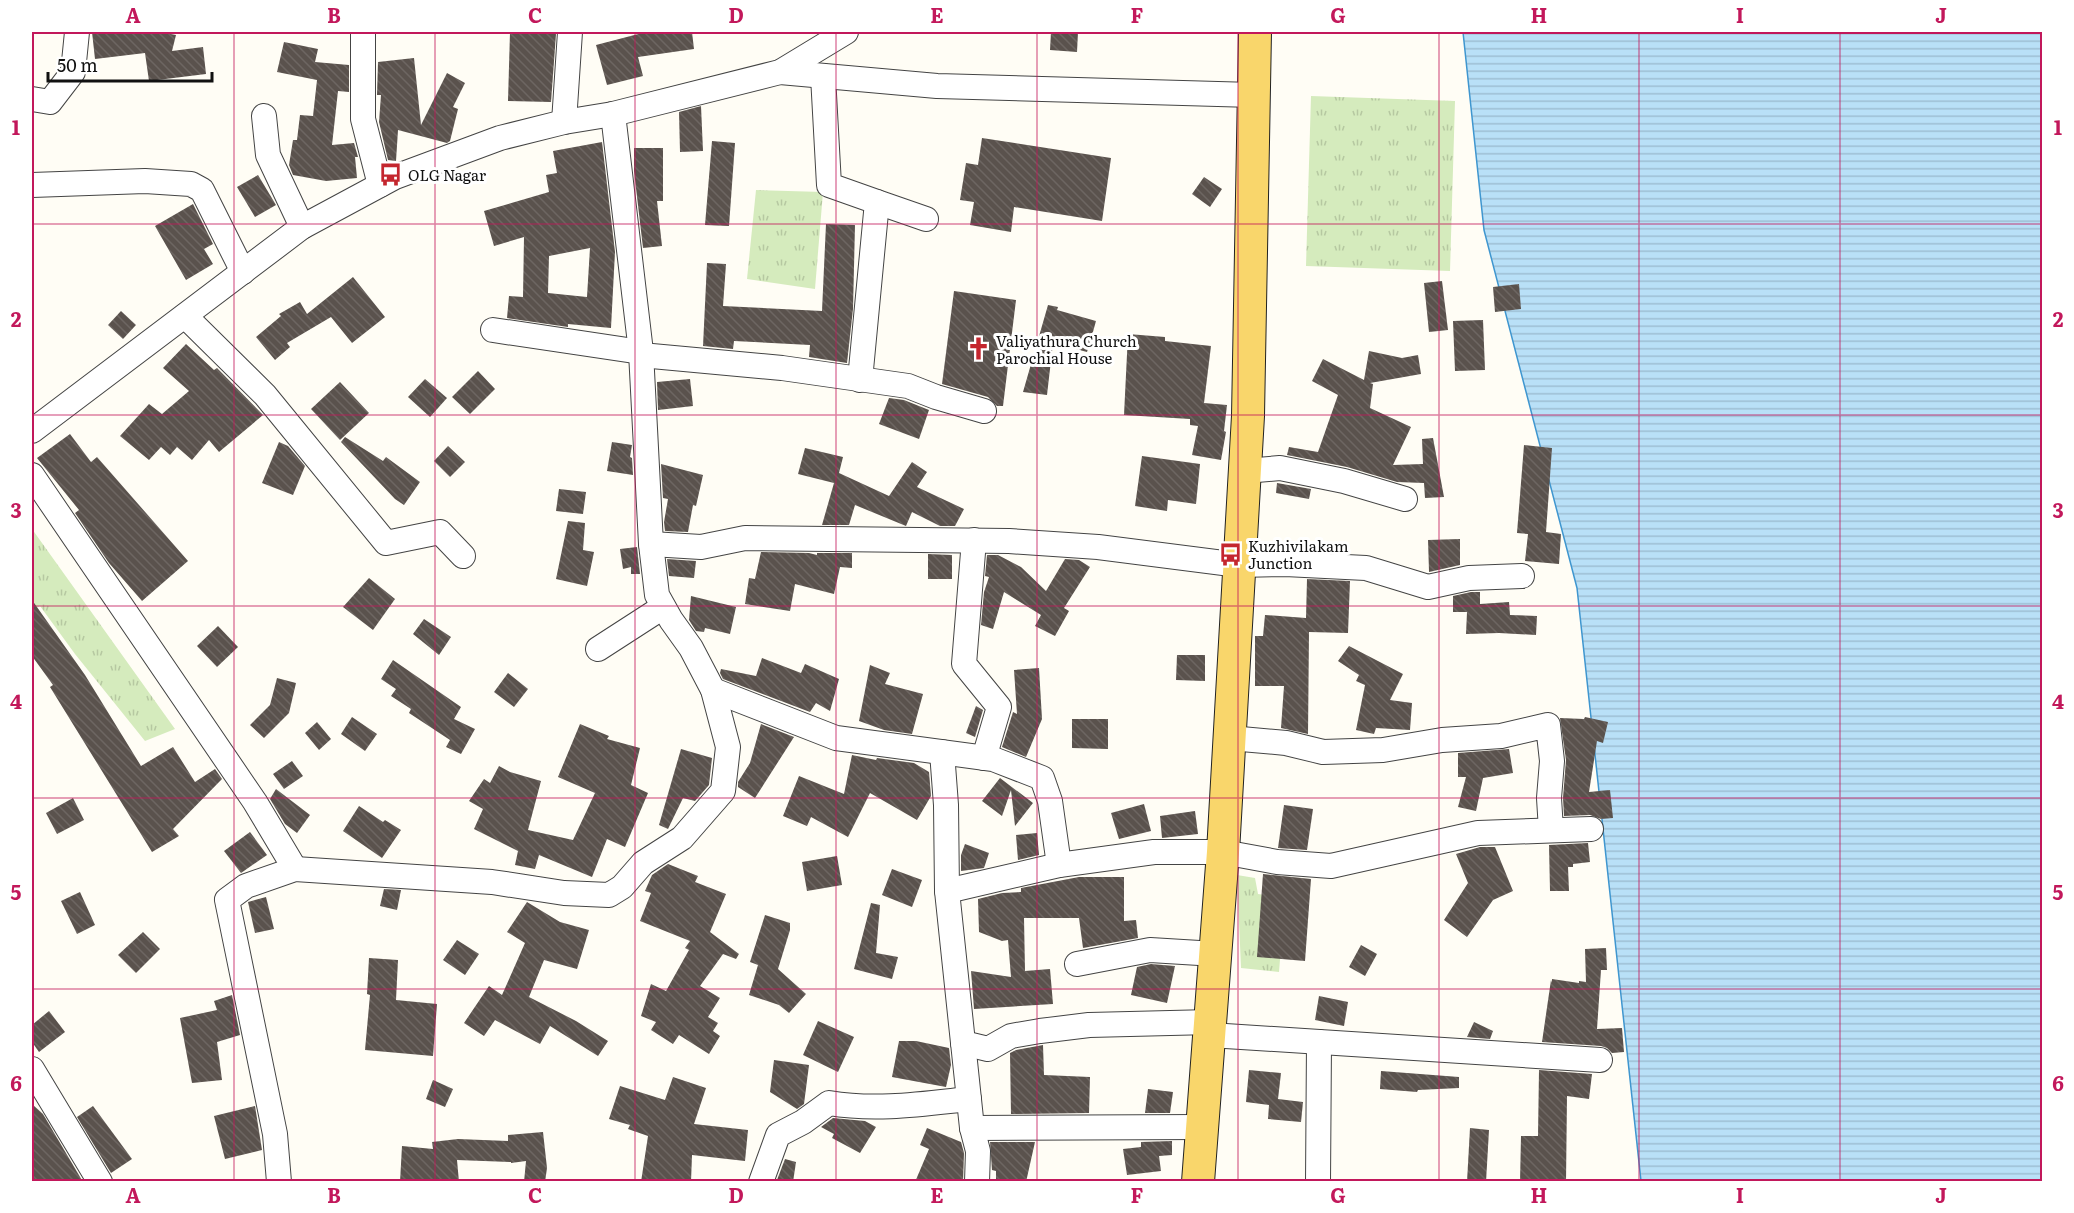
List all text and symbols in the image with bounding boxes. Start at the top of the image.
text: A [125,0,141,29]
text: B [327,0,341,29]
text: C [528,0,542,29]
text: D [728,0,744,29]
text: E [930,0,944,29]
text: F [1131,0,1144,29]
text: G [1330,0,1346,29]
text: H [1531,0,1547,29]
text: I [1736,0,1744,29]
text: J [1935,0,1947,29]
scale bar [48,45,212,83]
text: 50 m [57,51,98,78]
text: 1 [12,111,20,141]
text: 1 [2054,111,2062,141]
bus stop icon: OLG Nagar [377,161,403,187]
place label: OLG Nagar [408,163,486,186]
text: 2 [11,303,22,333]
text: 2 [2053,303,2064,333]
place label: Valiyathura Church Parochial House [996,329,1137,369]
church icon: Valiyathura Church Parochial House [965,336,991,362]
text: 3 [10,494,22,524]
text: 3 [2052,494,2064,524]
place label: Kuzhivilakam Junction [1248,534,1349,574]
bus stop icon: Kuzhivilakam Junction [1217,541,1243,567]
text: 4 [10,685,22,715]
text: 4 [2052,685,2064,715]
text: 5 [11,876,22,906]
text: 5 [2053,876,2064,906]
text: 6 [10,1067,22,1097]
text: 6 [2052,1067,2064,1097]
text: A [125,1179,141,1209]
text: B [327,1179,341,1209]
text: C [528,1179,542,1209]
text: D [728,1179,744,1209]
text: E [930,1179,944,1209]
text: F [1131,1179,1144,1209]
text: G [1330,1179,1346,1209]
text: H [1531,1179,1547,1209]
text: I [1736,1179,1744,1209]
text: J [1935,1179,1947,1209]

